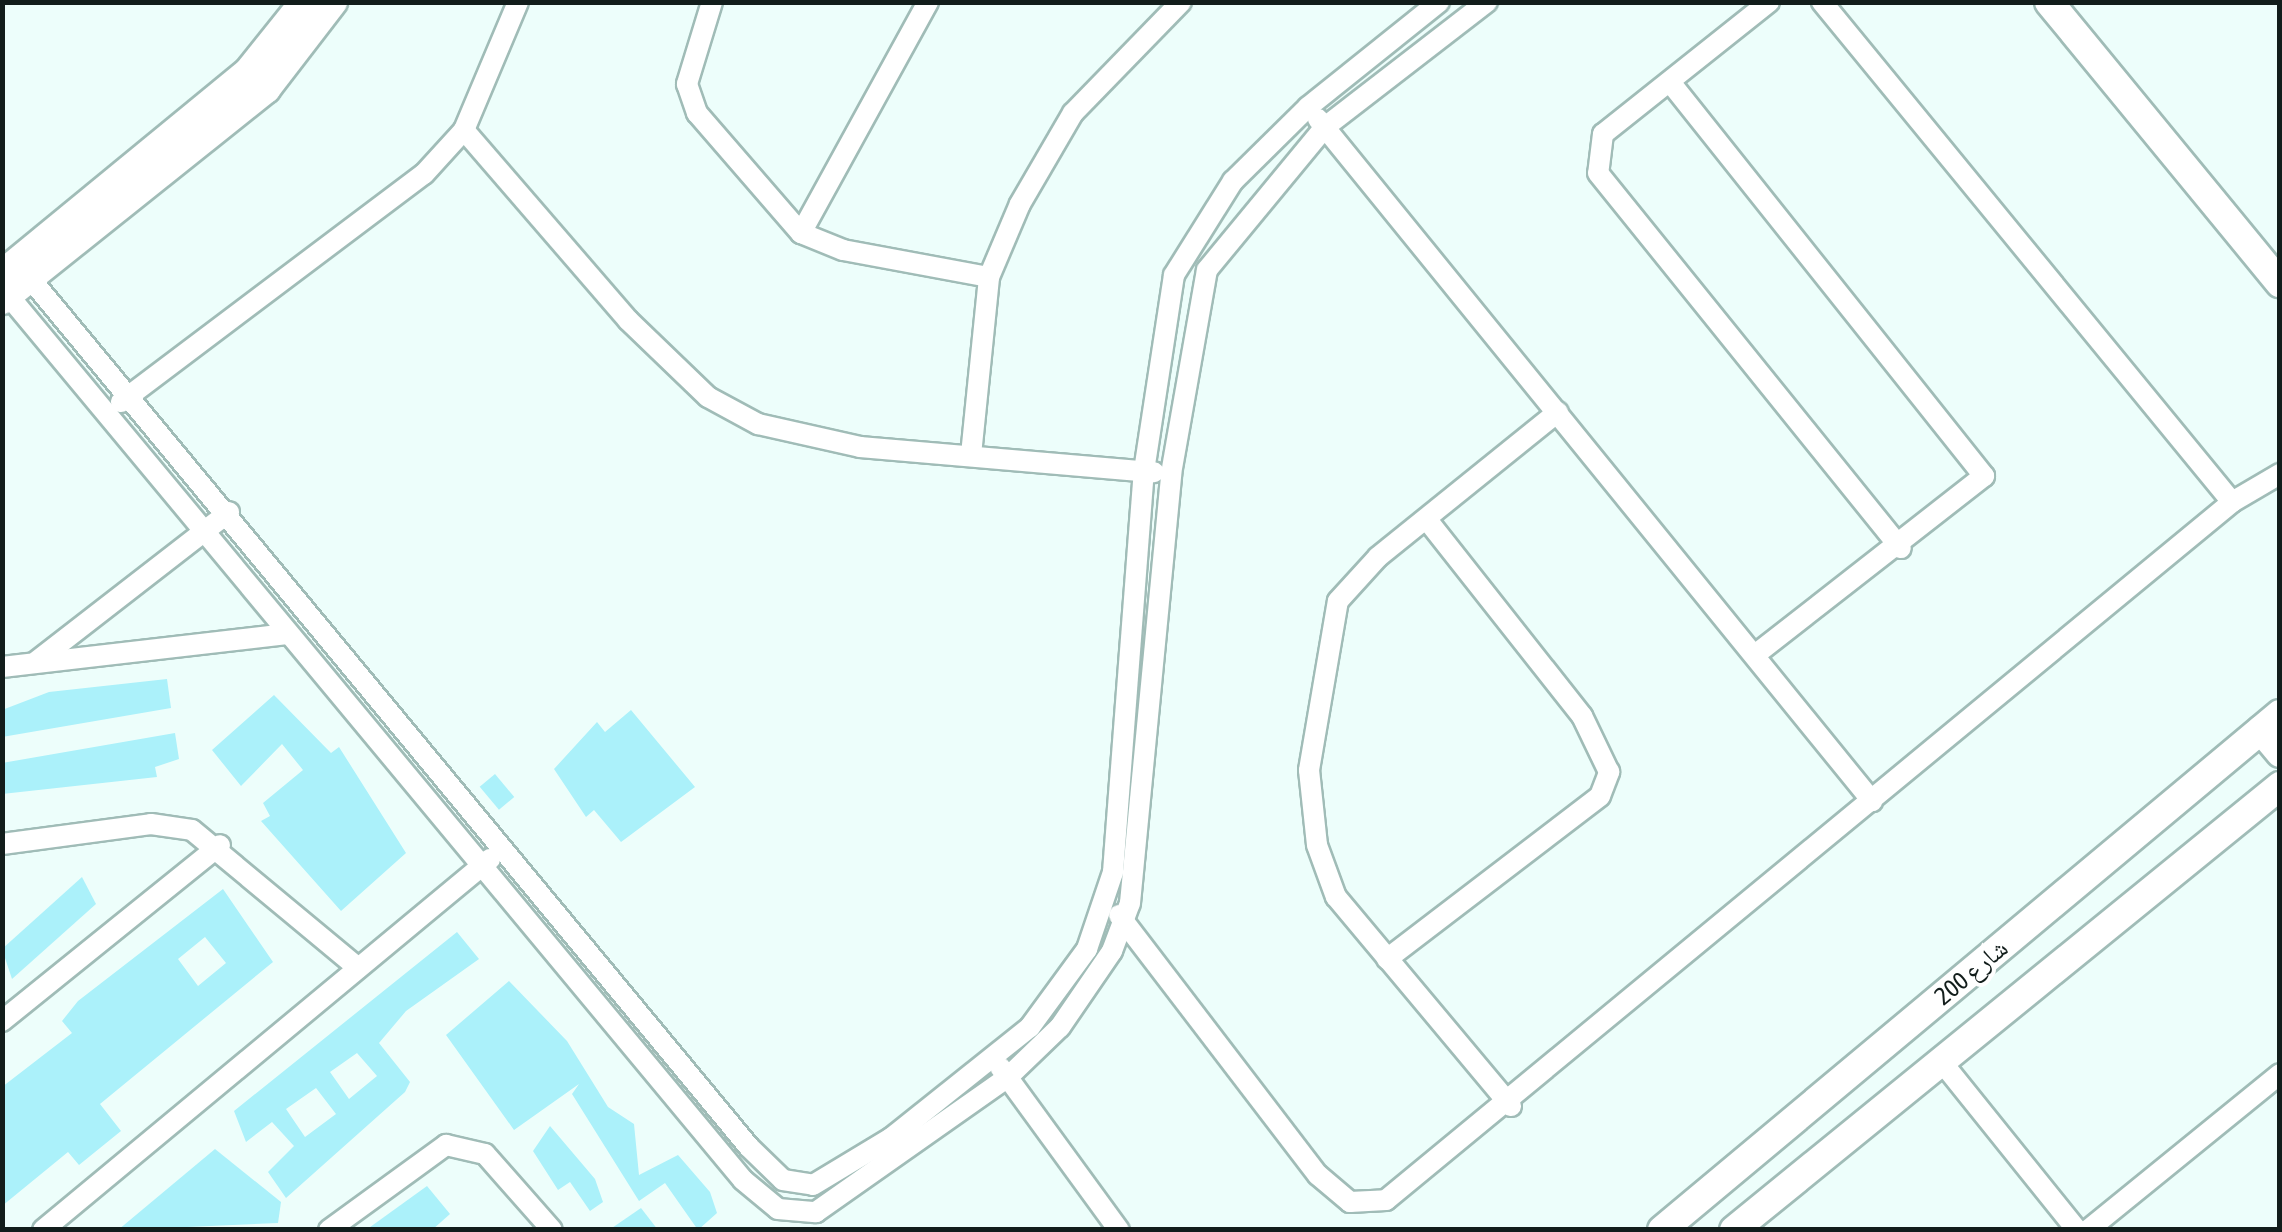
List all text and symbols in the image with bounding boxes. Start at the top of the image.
street label: شارع 200 [1928,933,2014,1011]

